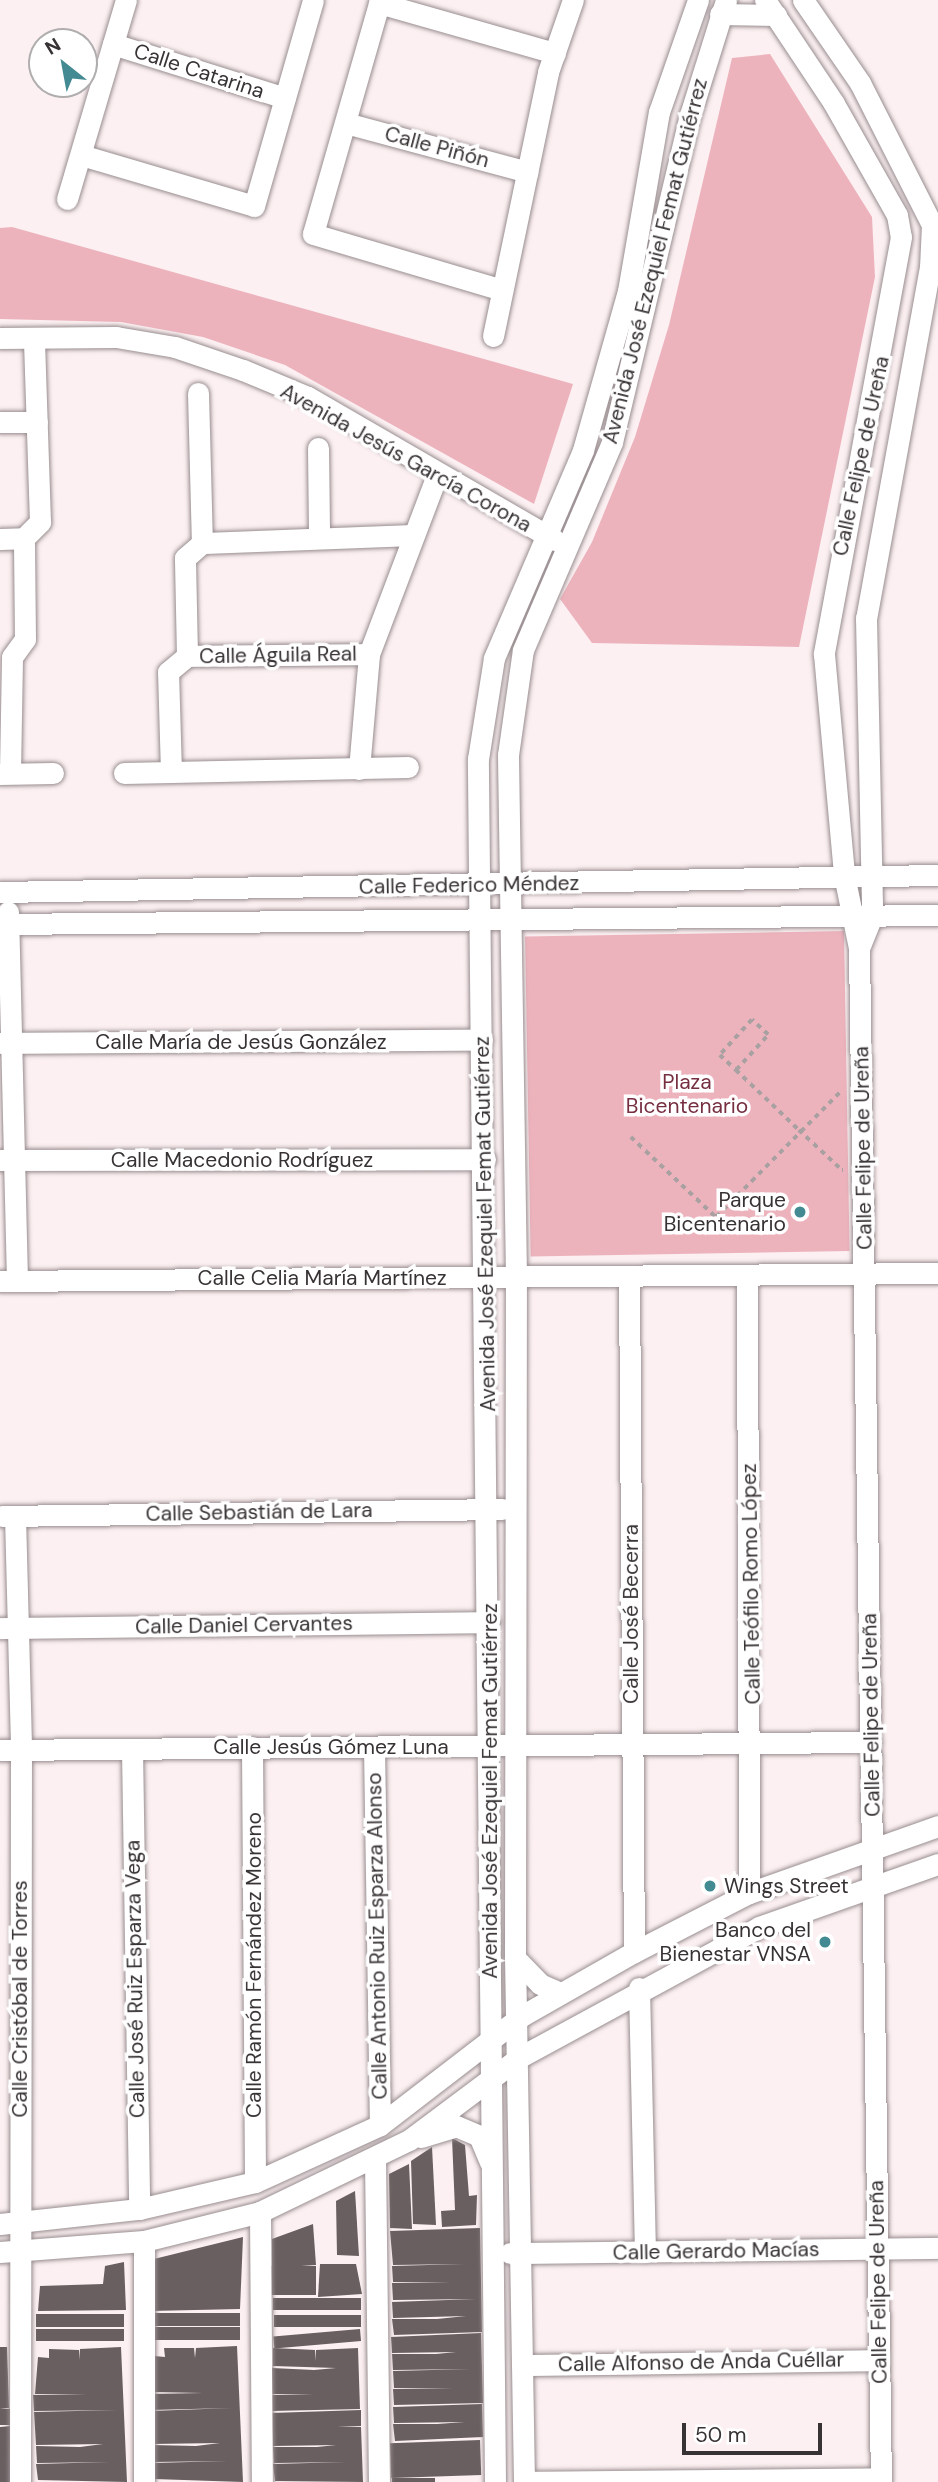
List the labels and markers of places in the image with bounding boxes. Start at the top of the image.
place label: Parque Bicentenario [664,1187,786,1237]
marker: Parque Bicentenario [792,1204,808,1220]
place label: Wings Street [724,1873,849,1899]
marker: Wings Street [702,1878,718,1894]
place label: Banco del Bienestar VNSA [660,1917,811,1967]
marker: Banco del Bienestar VNSA [817,1934,833,1950]

